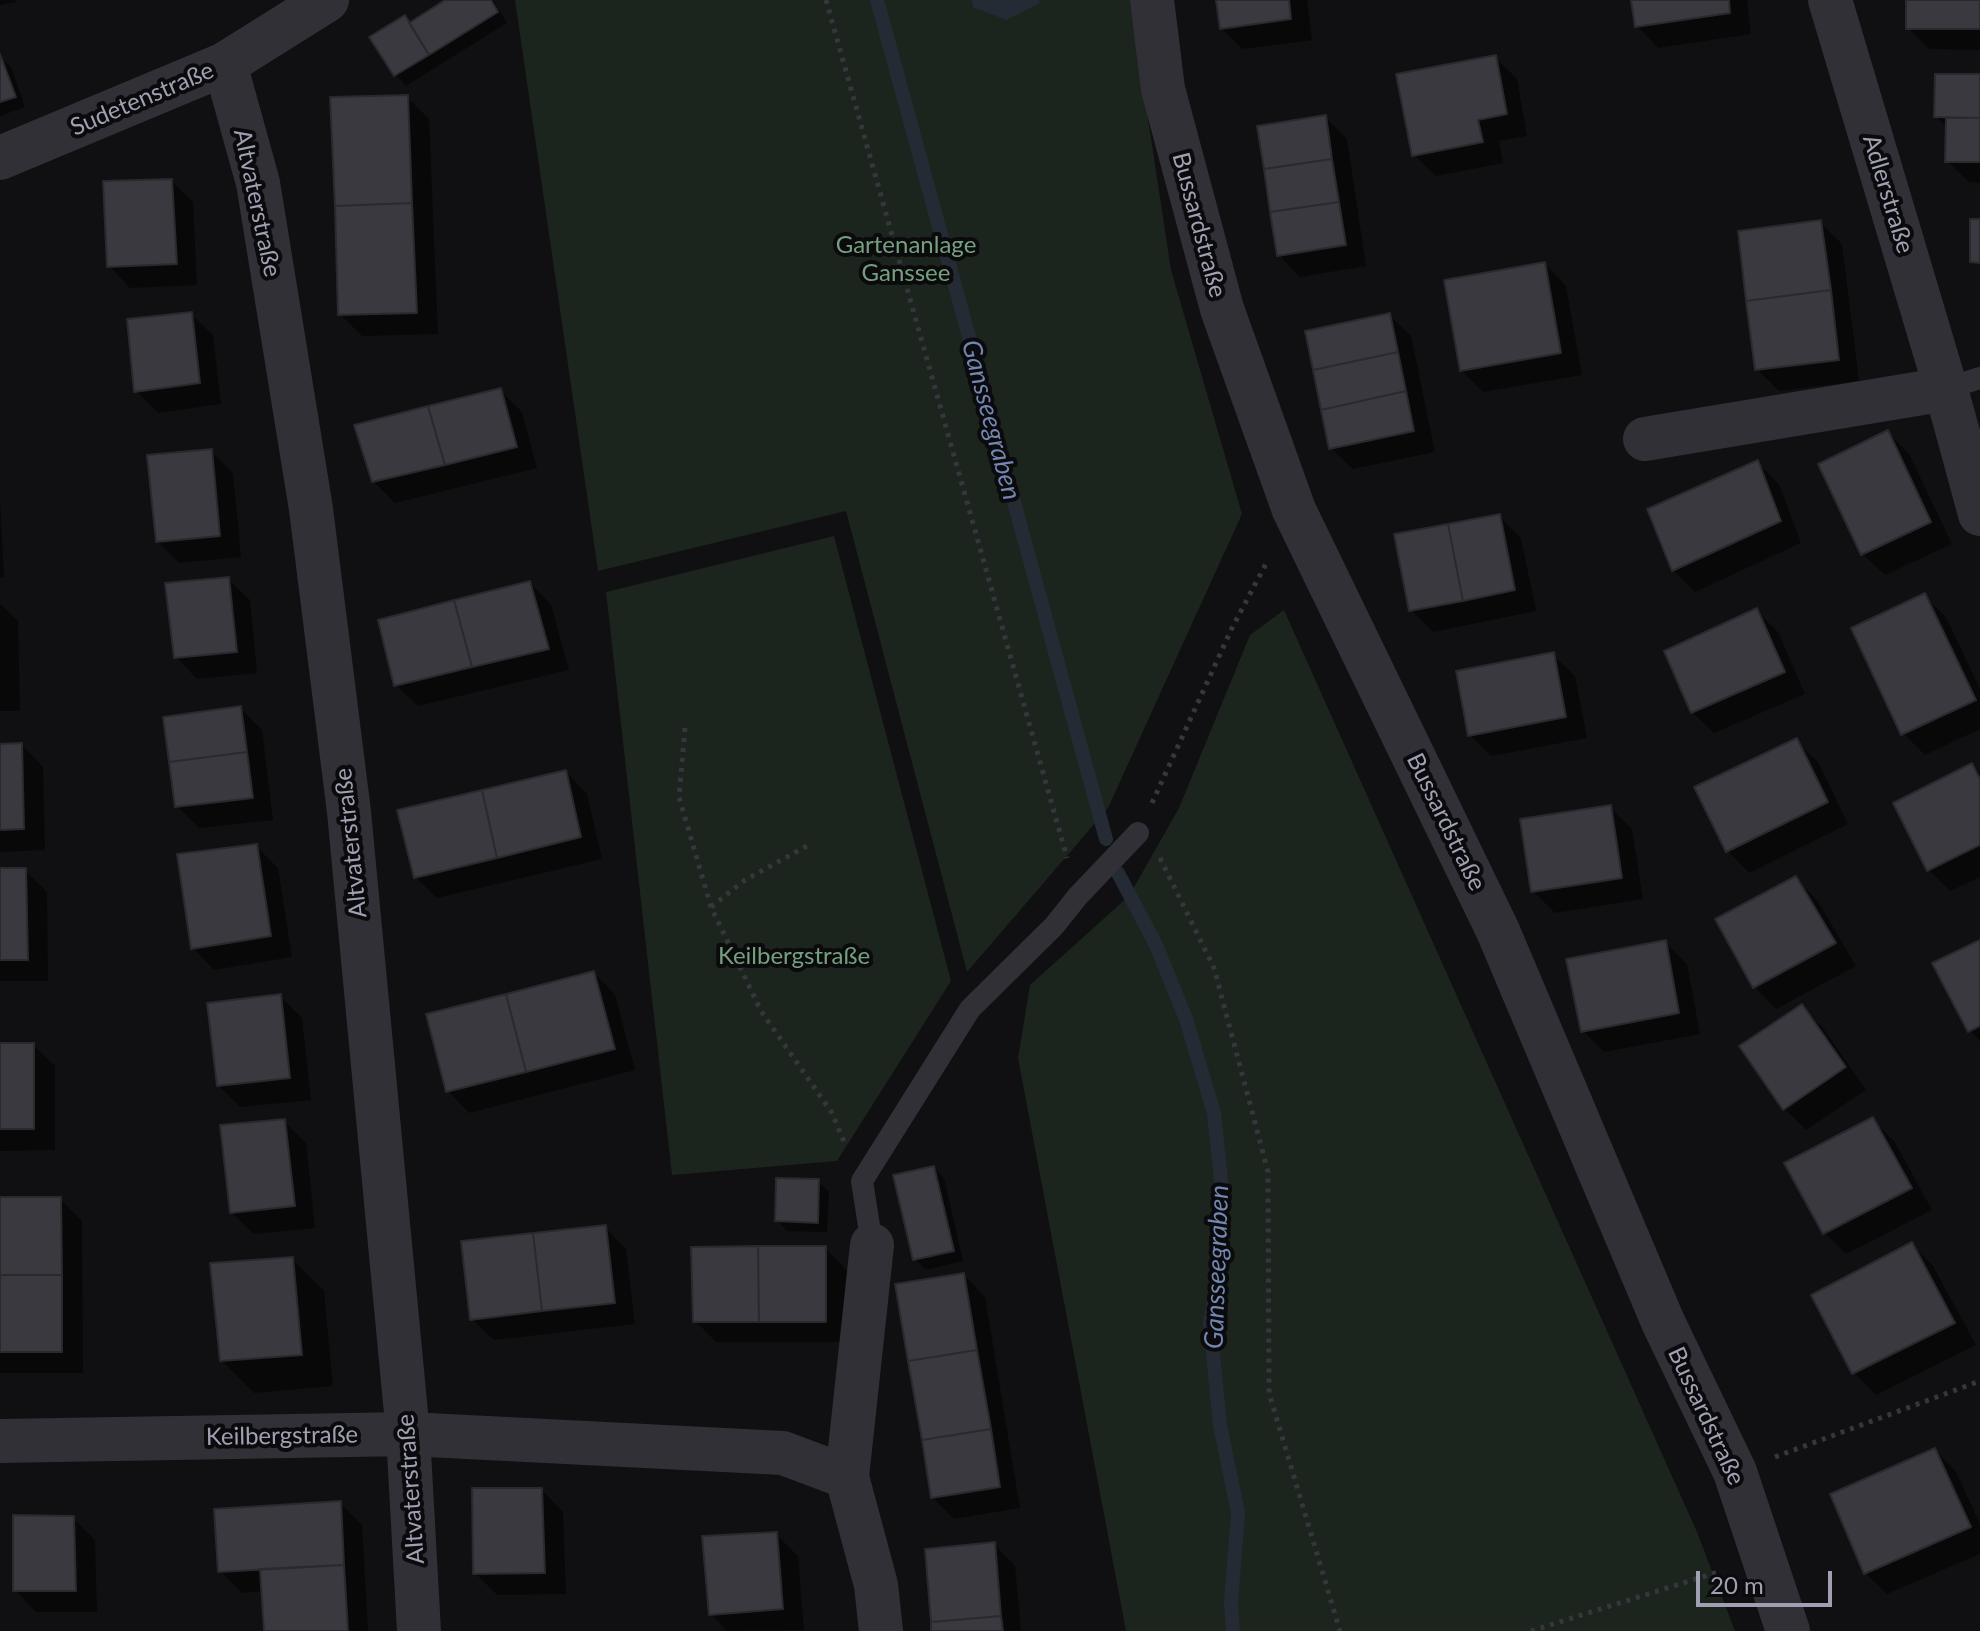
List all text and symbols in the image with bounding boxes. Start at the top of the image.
street label: Sudetenstraße [66,56,218,142]
street label: Altvaterstraße [227,126,287,280]
street label: Adlerstraße [1856,131,1920,257]
street label: Bussardstraße [1166,149,1232,301]
park label: Gartenanlage Ganssee [836,231,976,287]
water label: Gansseegraben [955,337,1027,503]
street label: Bussardstraße [1400,749,1492,895]
street label: Altvaterstraße [329,767,373,919]
park label: Keilbergstraße [718,942,870,970]
water label: Gansseegraben [1199,1184,1235,1350]
street label: Bussardstraße [1661,1342,1751,1490]
street label: Altvaterstraße [391,1413,431,1565]
street label: Keilbergstraße [206,1420,358,1452]
scale bar [1700,1555,1836,1605]
text: 20 m [1710,1570,1764,1599]

